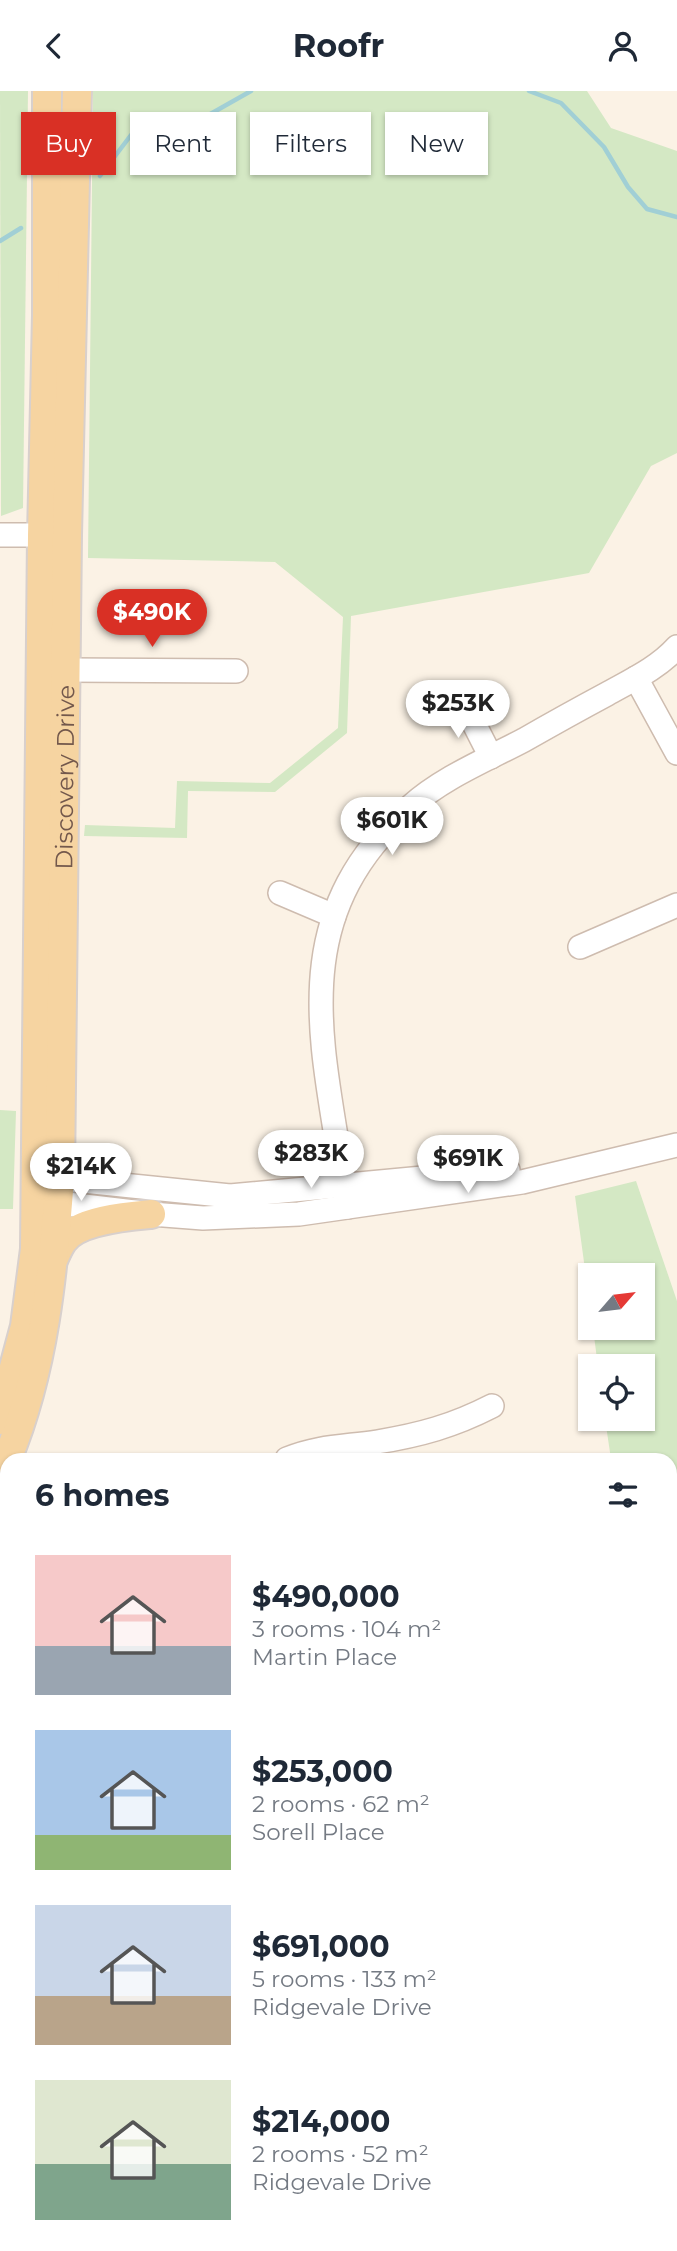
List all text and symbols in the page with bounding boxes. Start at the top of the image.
text: Roofr [293,26,384,65]
icon: back [35,27,73,65]
icon: person [604,27,642,65]
chip: Buy [21,112,116,175]
chip: Rent [130,112,236,175]
chip: Filters [250,112,371,175]
chip: New [385,112,488,175]
pin: $490K [103,589,201,649]
text: $490K [113,598,191,626]
pin: $253K [409,681,507,740]
street label: Discovery Drive [49,685,80,870]
text: $253K [422,689,494,717]
pin: $601K [343,797,441,857]
text: $601K [357,806,427,834]
pin: $283K [262,1131,360,1190]
pin: $691K [419,1135,517,1195]
text: $283K [274,1139,348,1167]
pin: $214K [32,1143,130,1203]
text: $691K [433,1144,503,1172]
text: $214K [46,1152,116,1180]
north arrow [578,1263,654,1341]
map controls [578,1263,655,1431]
button: locate [578,1354,655,1431]
icon: filters [604,1476,642,1514]
text: 6 homes [35,1477,170,1514]
text: $490,000 [252,1578,400,1615]
icon: home [91,1583,175,1667]
text: 3 rooms · 104 m² [252,1615,441,1643]
text: Martin Place [252,1643,397,1671]
text: $253,000 [252,1753,393,1790]
icon: home [91,1758,175,1842]
text: 2 rooms · 62 m² [252,1790,430,1818]
text: Sorell Place [252,1818,385,1846]
text: $691,000 [252,1928,390,1965]
icon: home [91,1933,175,2017]
text: 5 rooms · 133 m² [252,1965,437,1993]
text: Ridgevale Drive [252,1993,432,2021]
text: $214,000 [252,2103,390,2140]
icon: home [91,2108,175,2192]
text: 2 rooms · 52 m² [252,2140,429,2168]
text: Ridgevale Drive [252,2168,432,2196]

